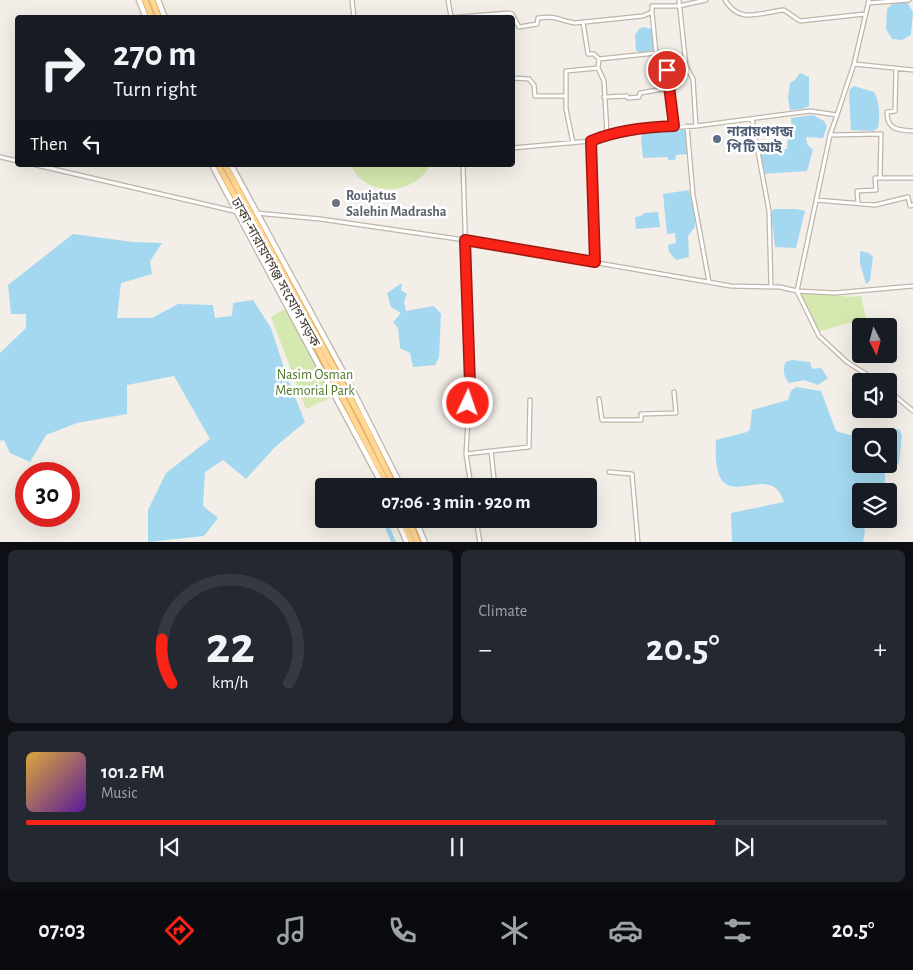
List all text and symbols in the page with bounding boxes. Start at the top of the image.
icon: right [30,35,95,100]
text: 270 m [113,37,196,72]
pin [646,49,688,91]
icon: arrive [653,56,681,84]
text: Turn right [113,78,197,100]
place label: নারায়ণগন্জ পি টি আই [726,125,793,155]
icon: left [78,130,106,158]
marker: নারায়ণগন্জ পি টি আই [711,133,723,145]
text: Then [30,135,68,154]
place label: Roujatus Salehin Madrasha [346,189,447,219]
street label: ঢাকা-নারায়ণগঞ্জ সংযোগ সড়ক [228,195,322,350]
marker: Roujatus Salehin Madrasha [330,197,342,209]
north arrow [852,318,898,362]
map controls [852,318,897,528]
park label: Nasim Osman Memorial Park [275,368,355,398]
button: sound [852,373,897,418]
position arrow [441,376,493,428]
button: search [852,428,897,473]
speed limit sign: 30 [15,462,80,527]
button: layers [852,483,897,528]
text: 07:06 · 3 min · 920 m [381,493,531,512]
text: Climate [479,603,527,619]
text: 22 [206,620,255,672]
text: 20.5° [646,630,720,668]
text: − [479,636,492,664]
text: + [874,636,887,664]
text: km/h [212,674,249,692]
text: 101.2 FM [101,763,164,782]
text: Music [101,785,137,801]
icon: previous [156,833,184,861]
icon: pause [443,833,471,861]
icon: next [730,833,758,861]
icon: directions [162,913,197,948]
icon: music [274,913,309,948]
icon: phone [385,913,420,948]
icon: climate [497,913,532,948]
icon: car [608,913,643,948]
icon: filters [720,913,755,948]
text: 07:03 [38,919,85,941]
text: 20.5° [832,919,875,941]

